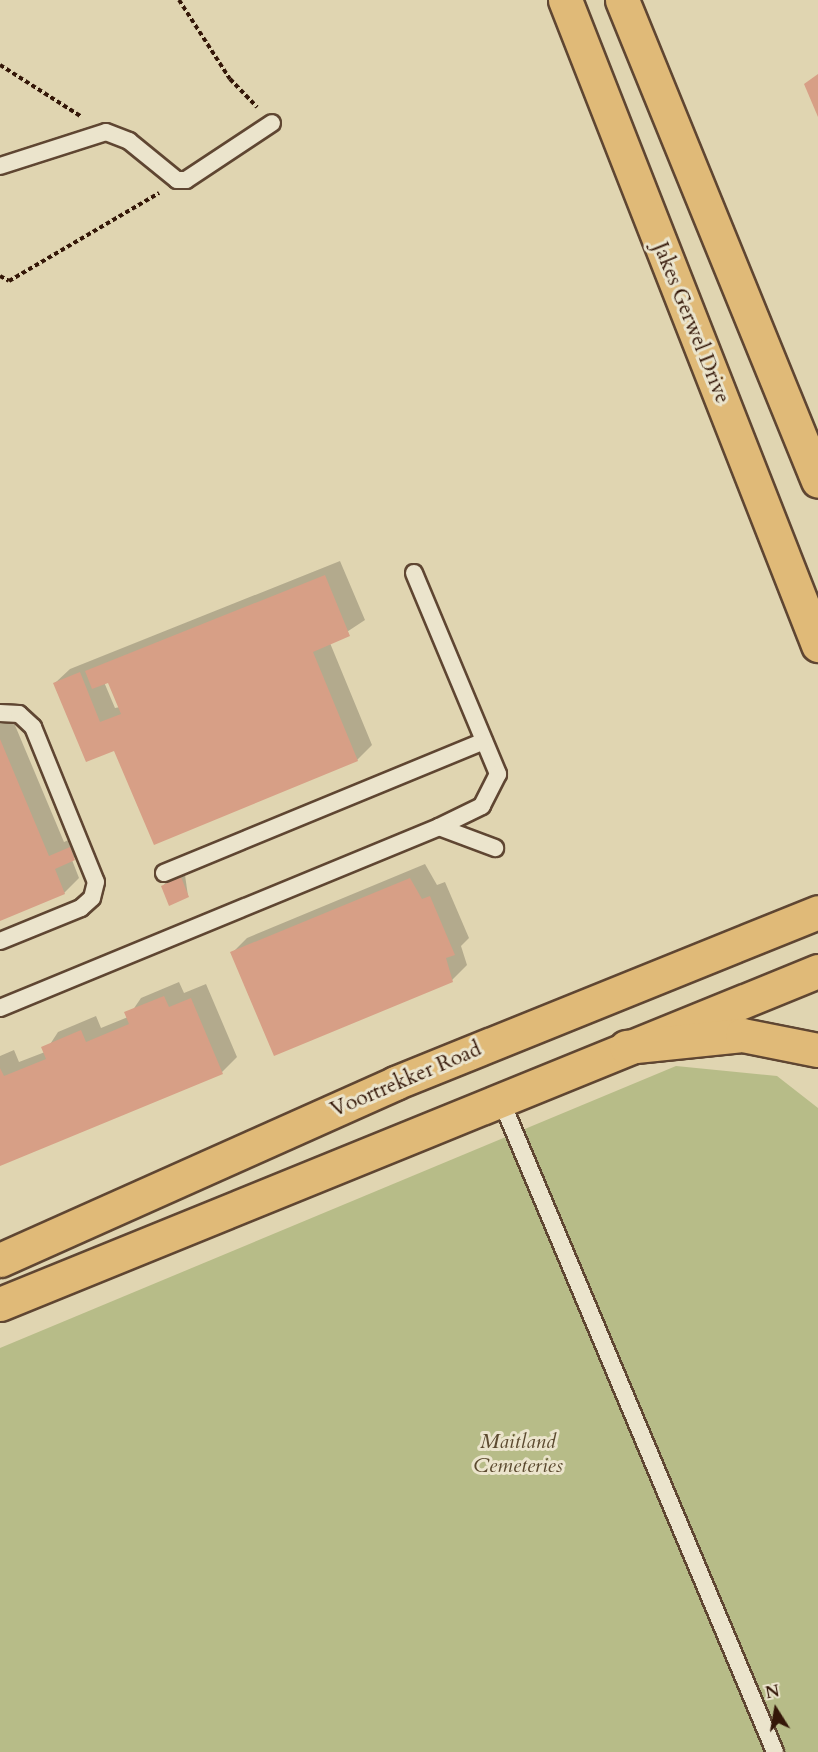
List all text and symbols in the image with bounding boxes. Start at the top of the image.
street label: Jakes Gerwel Drive [647,239,735,407]
street label: Voortrekker Road [327,1037,485,1123]
park label: Maitland Cemeteries [473,1429,563,1479]
north arrow [746,1680,806,1740]
text: N [764,1680,781,1704]

